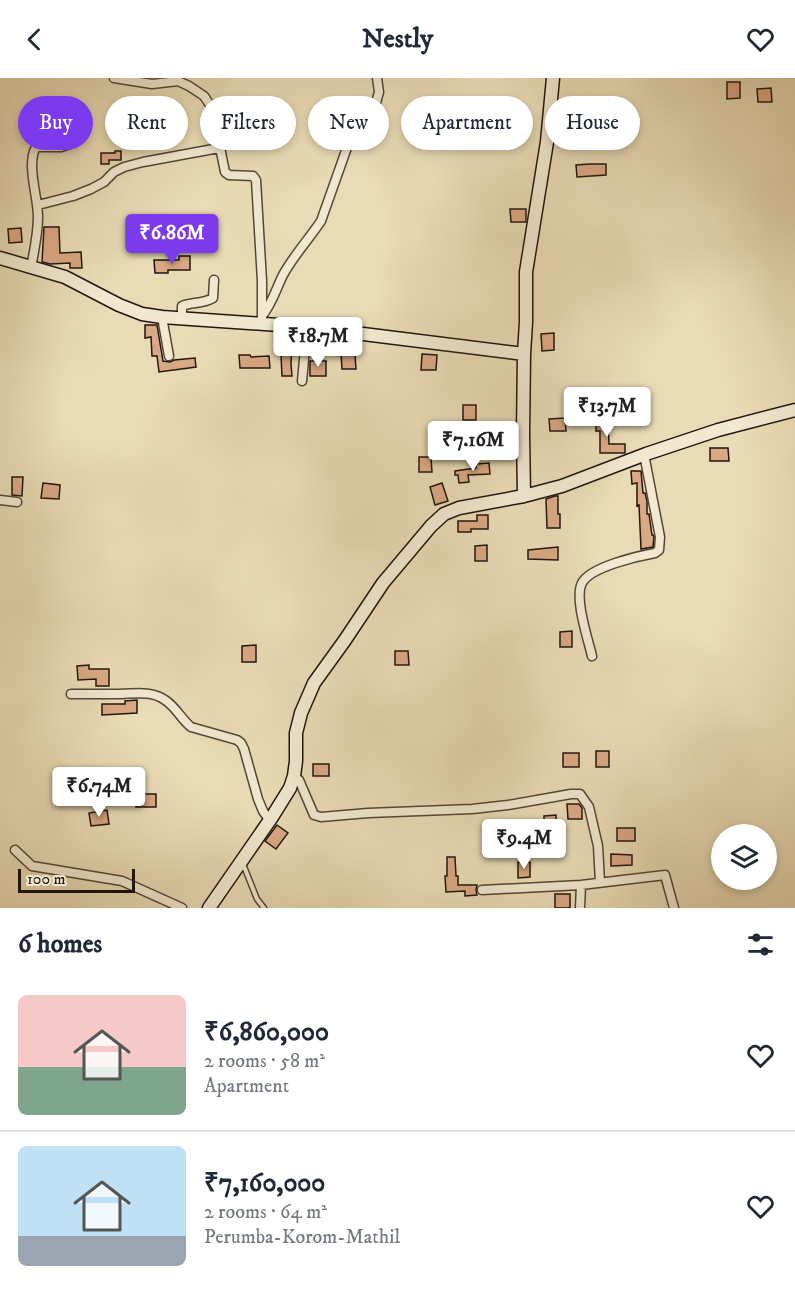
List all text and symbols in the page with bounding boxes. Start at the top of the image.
text: Nestly [362,22,433,56]
icon: back [18,23,51,56]
icon: heart [744,23,777,56]
chip: Buy [18,96,93,150]
chip: Rent [105,96,188,150]
chip: Filters [200,96,296,150]
chip: New [308,96,389,150]
chip: Apartment [401,96,533,150]
chip: House [545,96,640,150]
pin: ₹6.86M [123,214,221,265]
text: ₹6.86M [139,221,205,246]
pin: ₹18.7M [269,317,367,368]
text: ₹18.7M [287,324,349,349]
pin: ₹13.7M [558,387,656,438]
text: ₹13.7M [578,394,636,419]
pin: ₹7.16M [424,421,522,472]
text: ₹7.16M [442,428,504,453]
pin: ₹6.74M [50,767,148,818]
text: ₹6.74M [66,774,132,799]
pin: ₹9.4M [482,819,566,870]
map controls [711,824,777,890]
button: layers [711,824,777,890]
text: ₹9.4M [496,826,552,851]
scale bar [18,866,135,894]
text: 100 m [27,869,66,889]
text: 6 homes [18,928,102,961]
icon: filters [744,928,777,961]
text: ₹6,860,000 [204,1016,329,1049]
icon: home [66,1019,138,1091]
icon: heart [744,1039,777,1072]
text: 2 rooms · 58 m² [204,1049,325,1074]
text: Apartment [204,1074,289,1099]
text: ₹7,160,000 [204,1167,325,1200]
icon: home [66,1170,138,1242]
icon: heart [744,1190,777,1223]
text: 2 rooms · 64 m² [204,1200,327,1225]
text: Perumba-Korom-Mathil [204,1225,400,1250]

